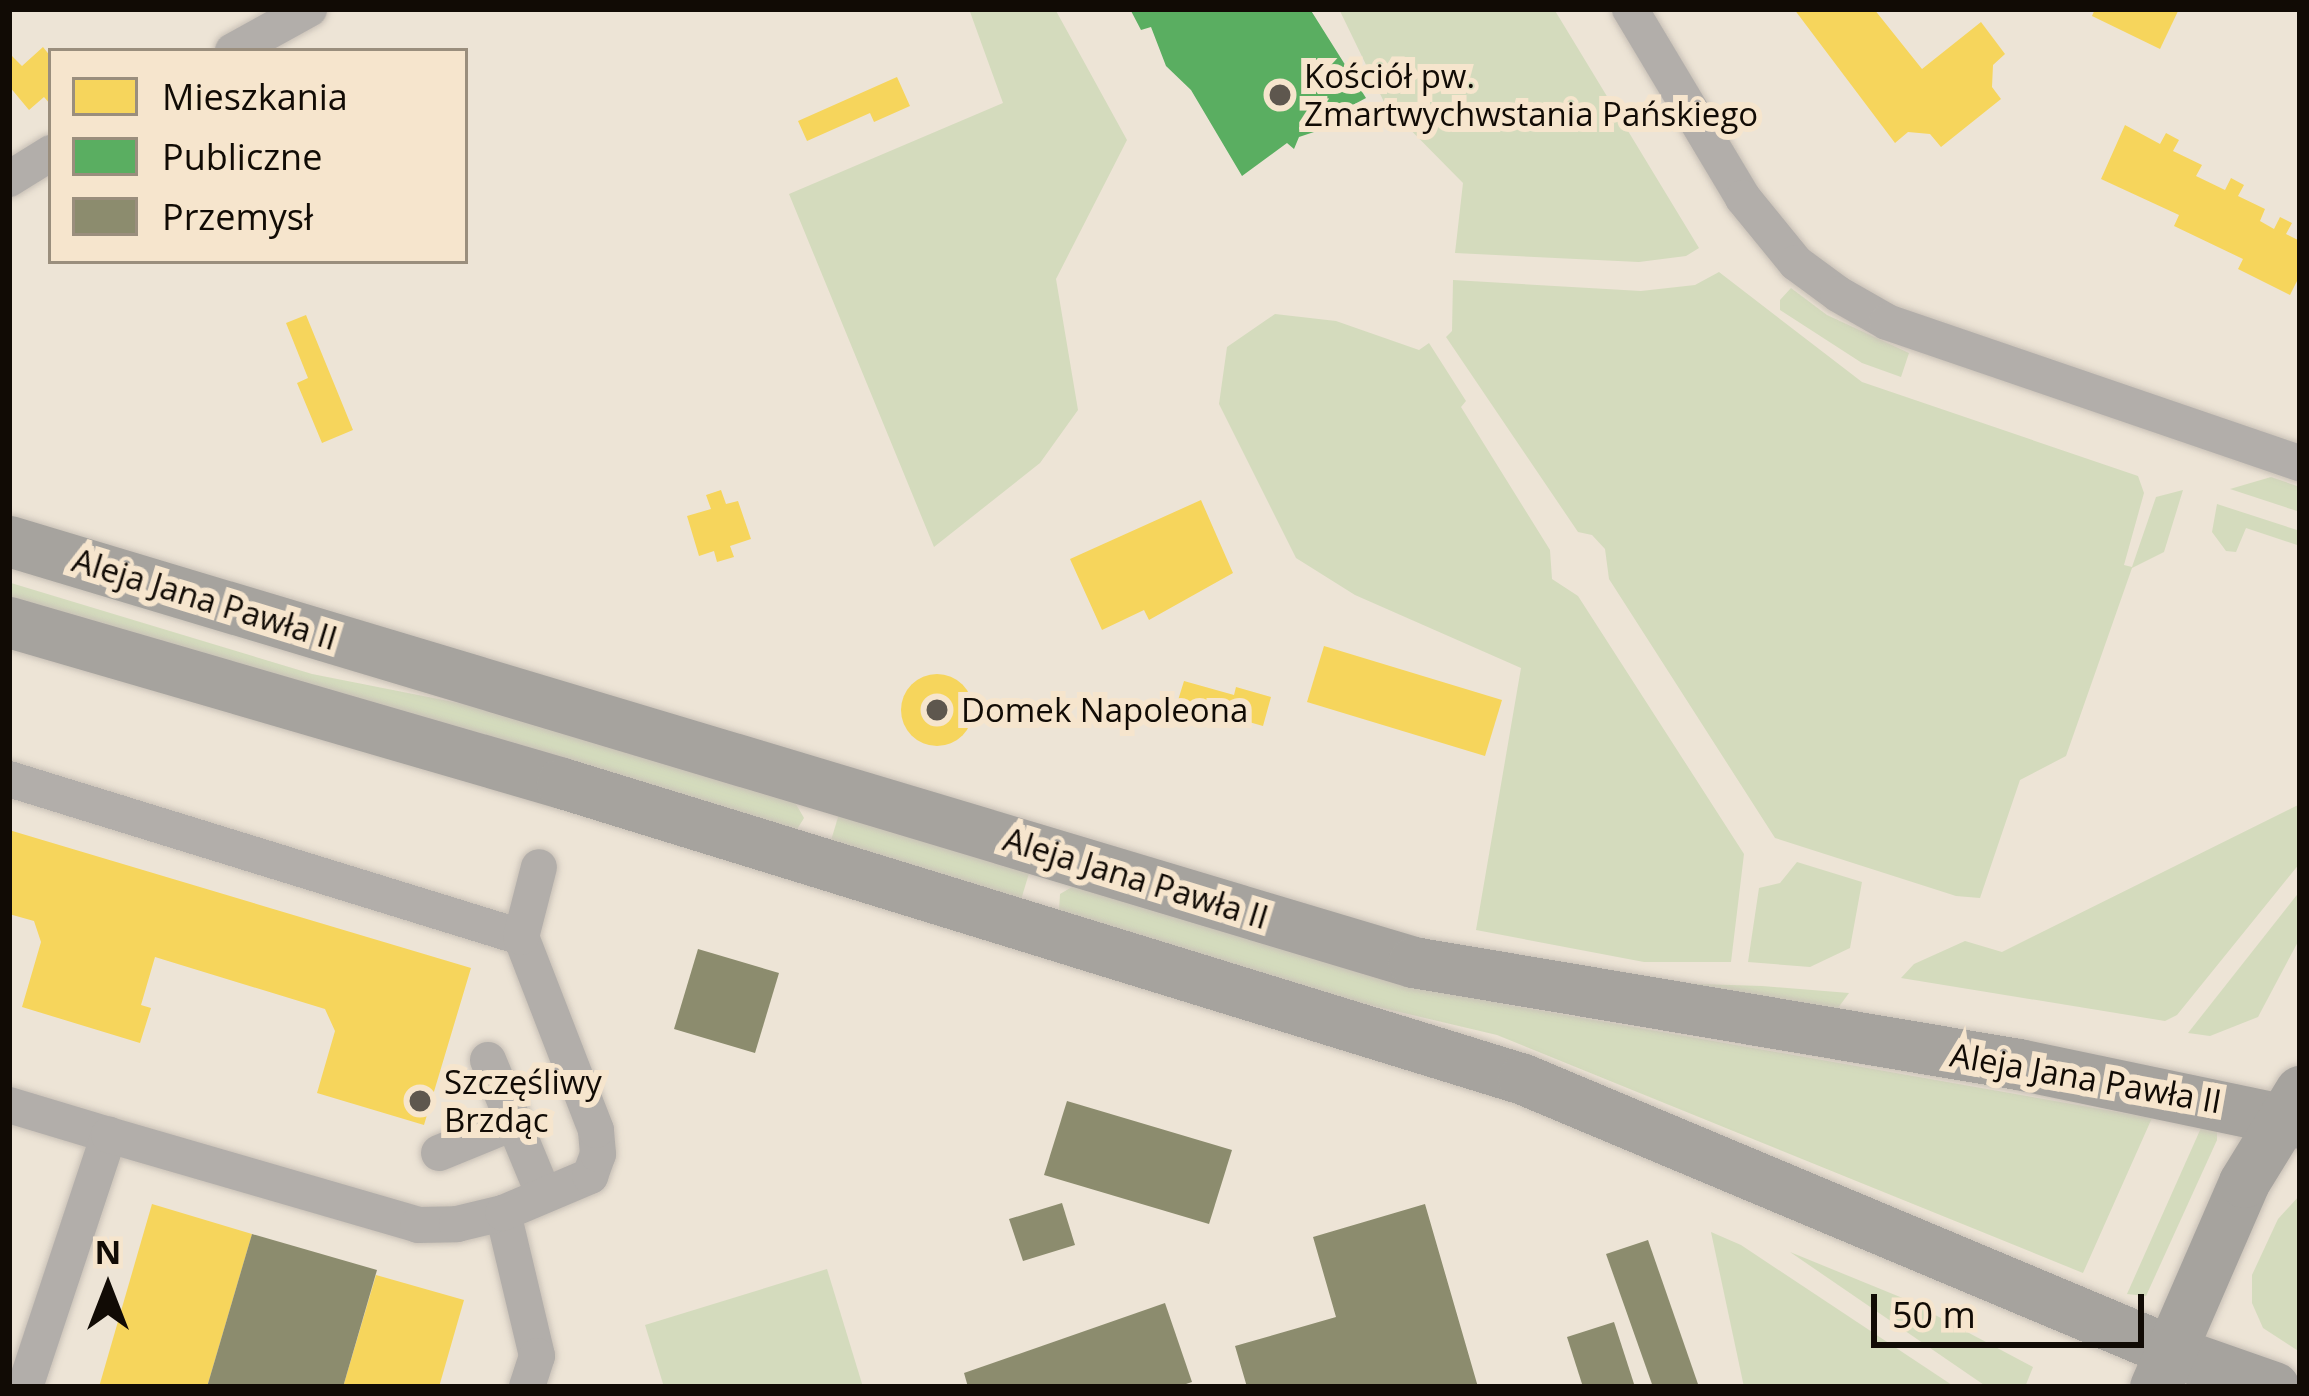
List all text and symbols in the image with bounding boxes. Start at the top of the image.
legend [48,48,468,264]
place label: Kościół pw. Zmartwychwstania Pańskiego [1304,56,1758,134]
text: Mieszkania [162,72,348,121]
marker: Kościół pw. Zmartwychwstania Pańskiego [1267,82,1293,108]
text: Publiczne [162,132,322,181]
text: Przemysł [162,192,313,241]
street label: Aleja Jana Pawła II [68,540,342,658]
place label: Domek Napoleona [961,690,1248,730]
marker: Domek Napoleona [924,697,950,723]
street label: Aleja Jana Pawła II [999,819,1273,937]
street label: Aleja Jana Pawła II [1947,1035,2225,1121]
place label: Szczęśliwy Brzdąc [444,1062,602,1140]
marker: Szczęśliwy Brzdąc [407,1088,433,1114]
north arrow [48,1228,168,1348]
text: N [95,1229,121,1274]
scale bar [1877,1270,2150,1344]
text: 50 m [1892,1290,1976,1339]

